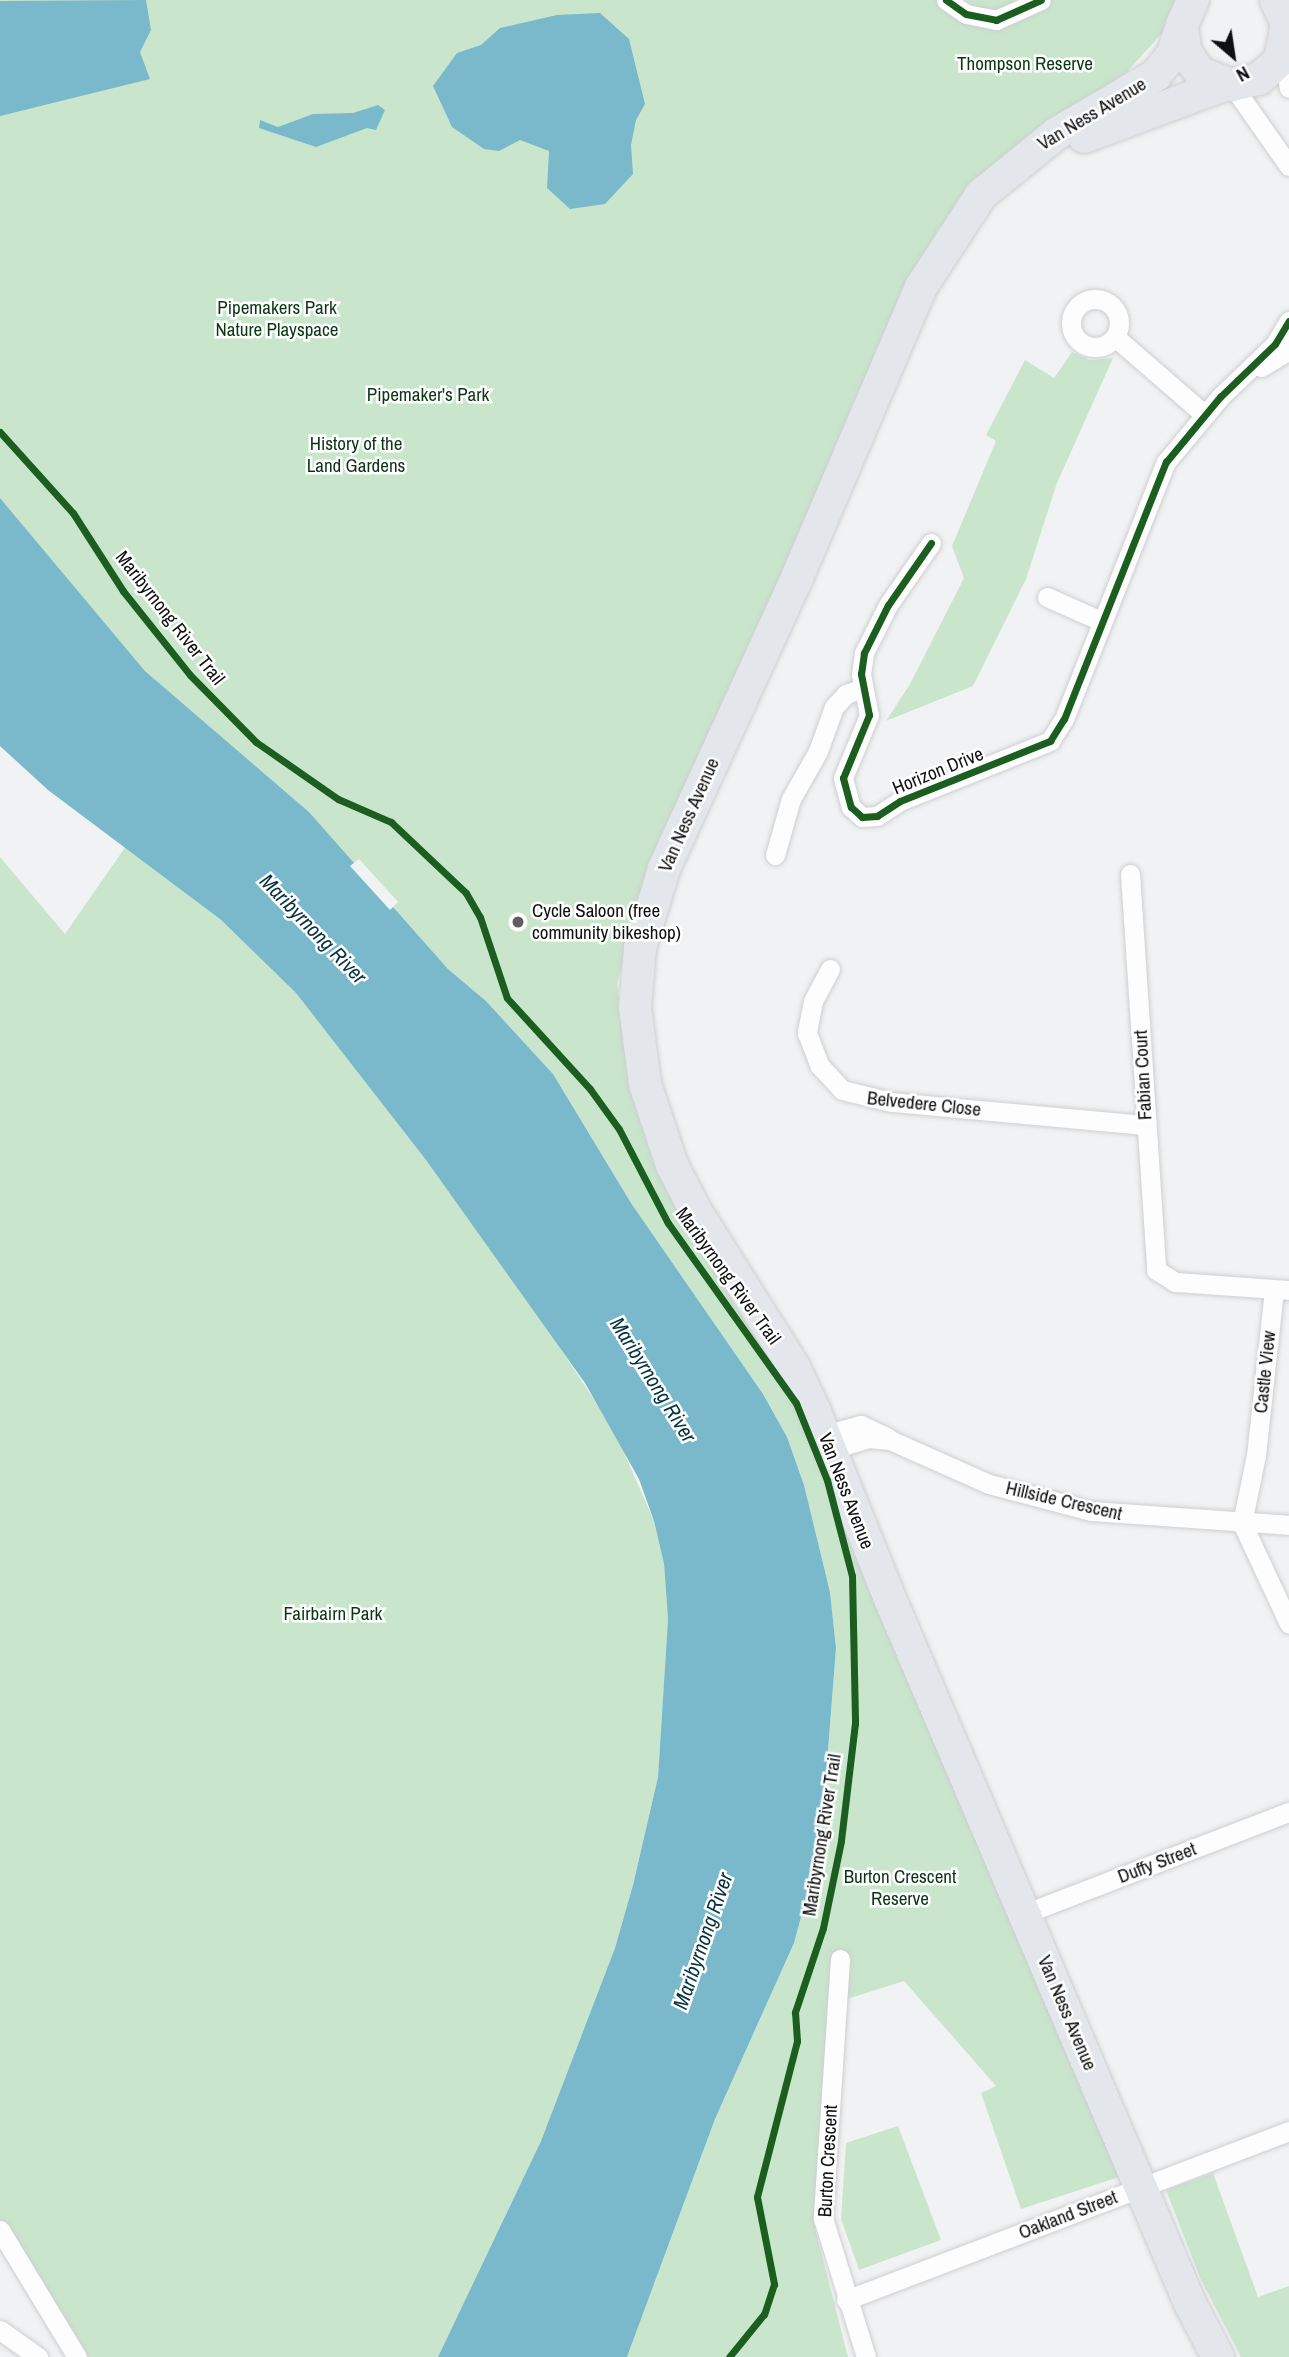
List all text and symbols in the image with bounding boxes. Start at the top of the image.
north arrow [1198,21,1268,91]
park label: Thompson Reserve [957,53,1093,75]
text: N [1232,60,1254,88]
street label: Van Ness Avenue [1033,72,1151,156]
park label: Pipemakers Park Nature Playspace [216,297,338,341]
park label: Pipemaker's Park [367,384,489,406]
park label: History of the Land Gardens [307,433,405,477]
street label: Maribyrnong River Trail [111,546,229,690]
street label: Horizon Drive [889,742,987,800]
street label: Van Ness Avenue [654,754,724,876]
water label: Maribyrnong River [254,869,372,989]
place label: Cycle Saloon (free community bikeshop) [532,900,681,944]
marker: Cycle Saloon (free community bikeshop) [510,914,526,930]
street label: Fabian Court [1129,1029,1157,1121]
street label: Belvedere Close [866,1087,982,1121]
street label: Maribyrnong River Trail [671,1203,785,1349]
water label: Maribyrnong River [605,1313,701,1447]
street label: Castle View [1249,1330,1281,1414]
street label: Van Ness Avenue [813,1429,879,1553]
street label: Hillside Crescent [1004,1477,1124,1525]
park label: Fairbairn Park [284,1603,382,1625]
street label: Maribyrnong River Trail [798,1752,846,1918]
street label: Duffy Street [1115,1838,1199,1888]
park label: Burton Crescent Reserve [844,1866,956,1910]
water label: Maribyrnong River [668,1869,738,2013]
street label: Van Ness Avenue [1032,1952,1102,2074]
street label: Burton Crescent [814,2104,842,2218]
street label: Oakland Street [1015,2186,1121,2244]

